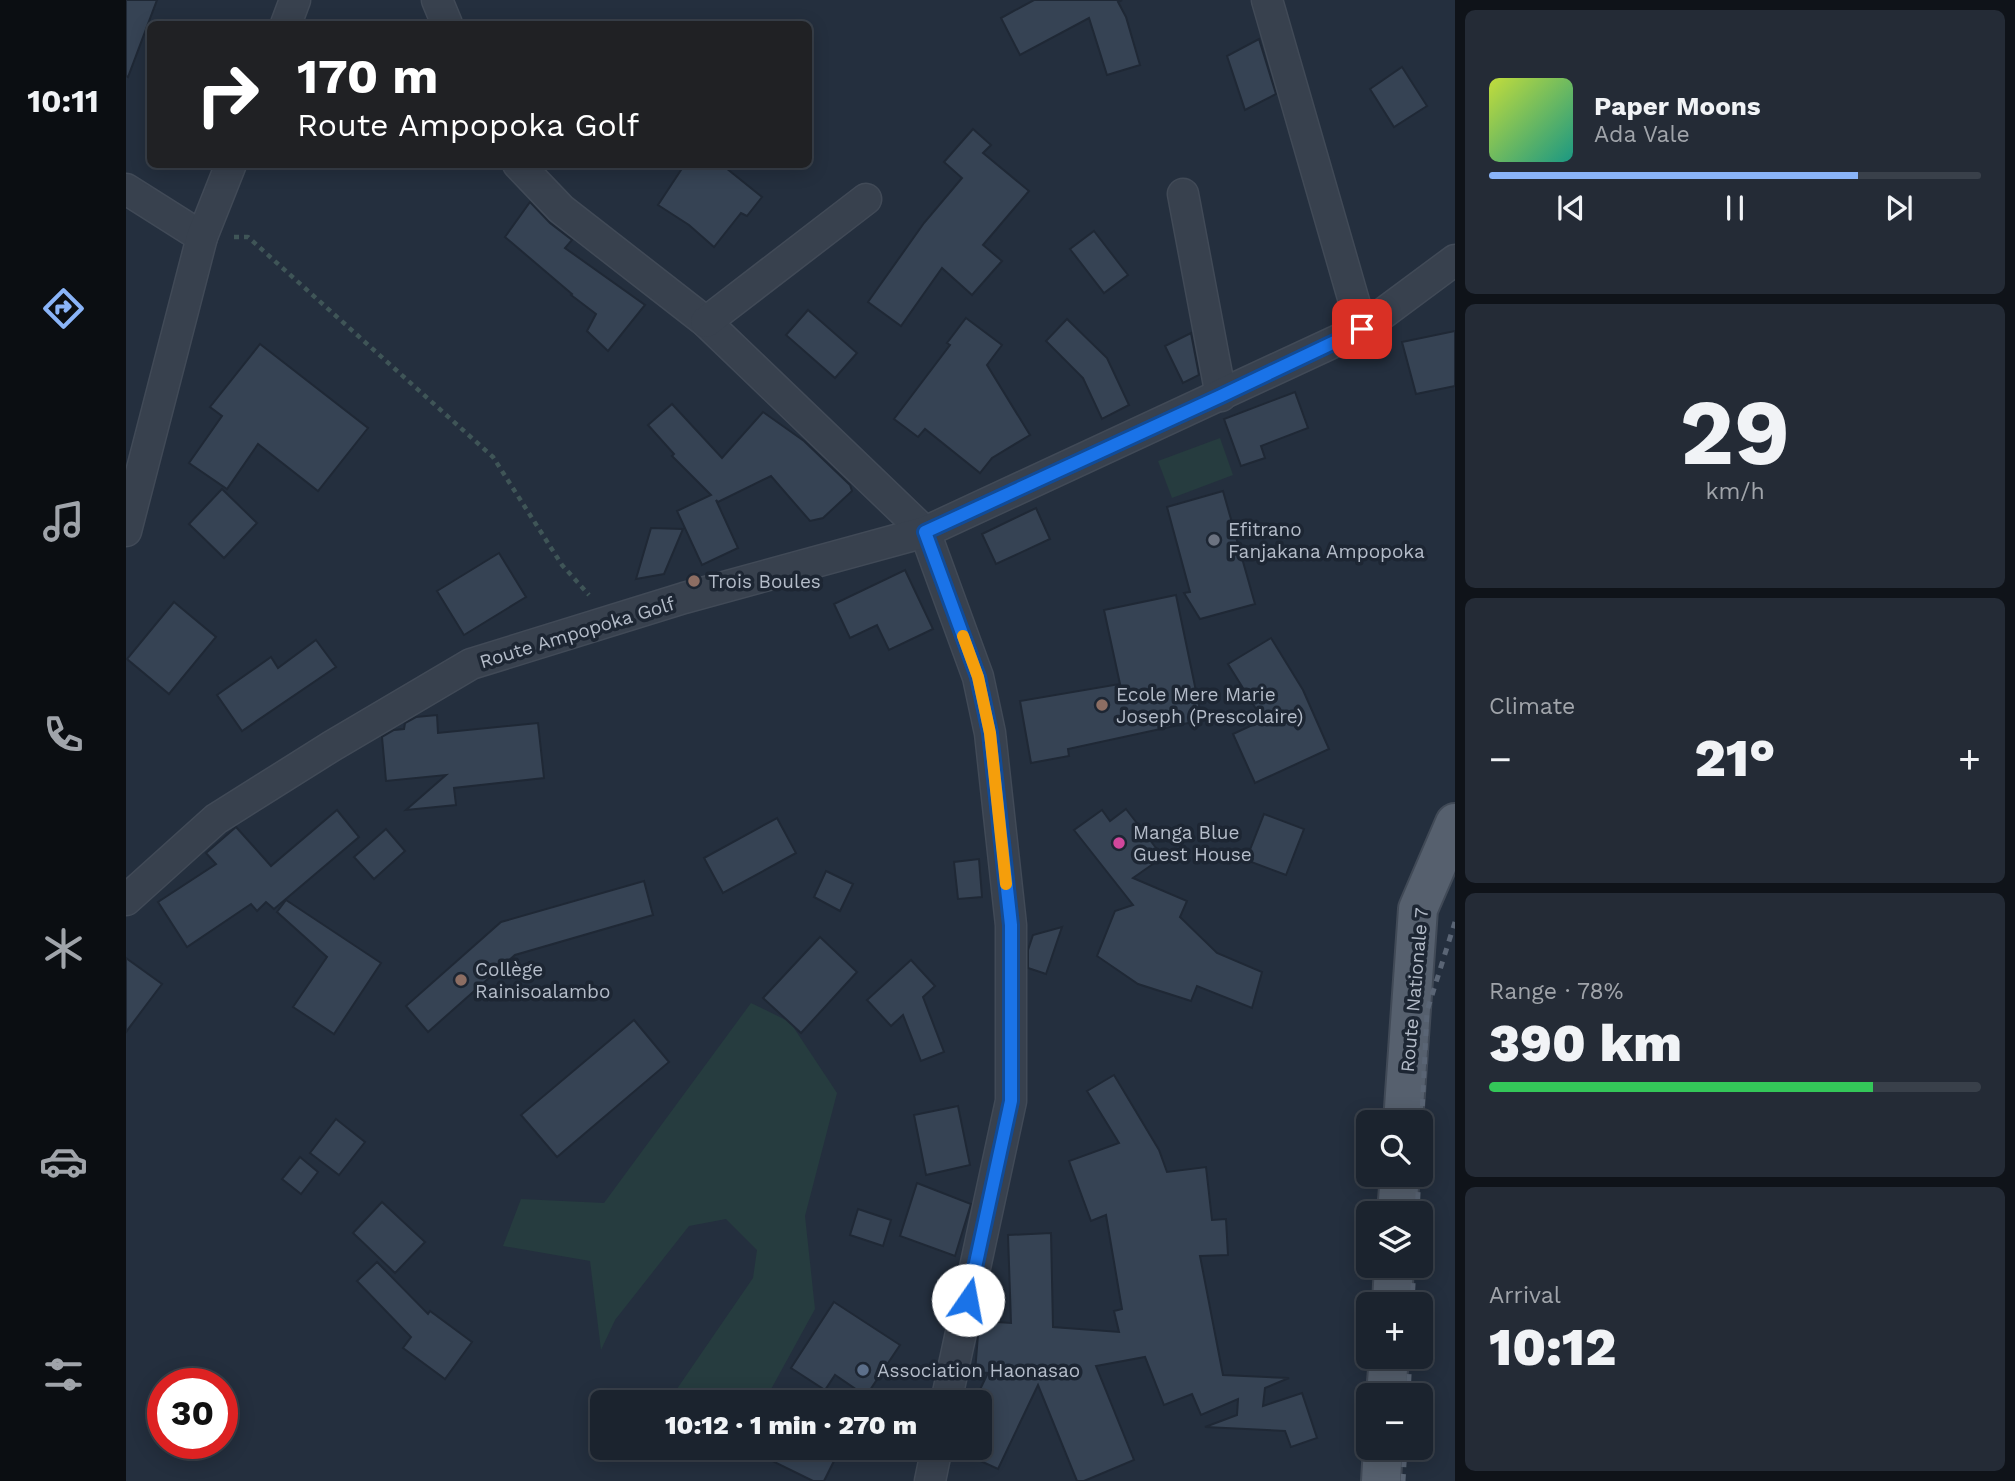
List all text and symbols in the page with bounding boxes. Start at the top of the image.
text: 170 m [297,47,438,105]
icon: right [182,49,273,140]
text: 10:11 [27,82,99,120]
text: Paper Moons [1594,91,1761,121]
text: Route Ampopoka Golf [297,106,639,144]
text: Ada Vale [1594,121,1690,148]
icon: previous [1552,189,1590,227]
icon: pause [1716,189,1754,227]
icon: next [1880,189,1918,227]
icon: directions [39,284,88,333]
pin [1332,299,1392,359]
icon: arrive [1343,310,1381,348]
text: 29 [1680,379,1790,486]
text: km/h [1705,478,1765,505]
icon: music [39,497,88,546]
place label: Efitrano Fanjakana Ampopoka [1228,518,1425,563]
marker: Efitrano Fanjakana Ampopoka [1206,532,1222,548]
place label: Trois Boules [708,570,821,593]
marker: Trois Boules [686,573,702,589]
street label: Route Ampopoka Golf [477,592,678,673]
place label: Ecole Mere Marie Joseph (Prescolaire) [1116,683,1303,728]
text: Climate [1489,693,1575,720]
marker: Ecole Mere Marie Joseph (Prescolaire) [1094,697,1110,713]
icon: phone [39,710,88,759]
text: 21° [1695,728,1775,789]
text: − [1489,737,1512,781]
text: + [1958,737,1981,781]
place label: Manga Blue Guest House [1133,821,1252,866]
marker: Manga Blue Guest House [1111,835,1127,851]
street label: Route Nationale 7 [1396,907,1433,1073]
icon: climate [39,924,88,973]
place label: Collège Rainisoalambo [475,958,610,1003]
marker: Collège Rainisoalambo [453,972,469,988]
text: Range · 78% [1489,978,1623,1005]
text: 390 km [1489,1013,1682,1074]
map controls [1356,1110,1433,1460]
button: search [1356,1110,1433,1187]
icon: car [39,1137,88,1186]
button: layers [1356,1201,1433,1278]
position arrow [931,1263,1005,1337]
text: Arrival [1489,1282,1561,1309]
button: + [1356,1292,1433,1369]
text: 10:12 [1489,1317,1616,1378]
icon: filters [39,1350,88,1399]
place label: Association Haonasao [877,1359,1080,1382]
marker: Association Haonasao [855,1362,871,1378]
speed limit sign: 30 [147,1368,238,1459]
button: − [1356,1383,1433,1460]
text: 10:12 · 1 min · 270 m [665,1410,917,1440]

